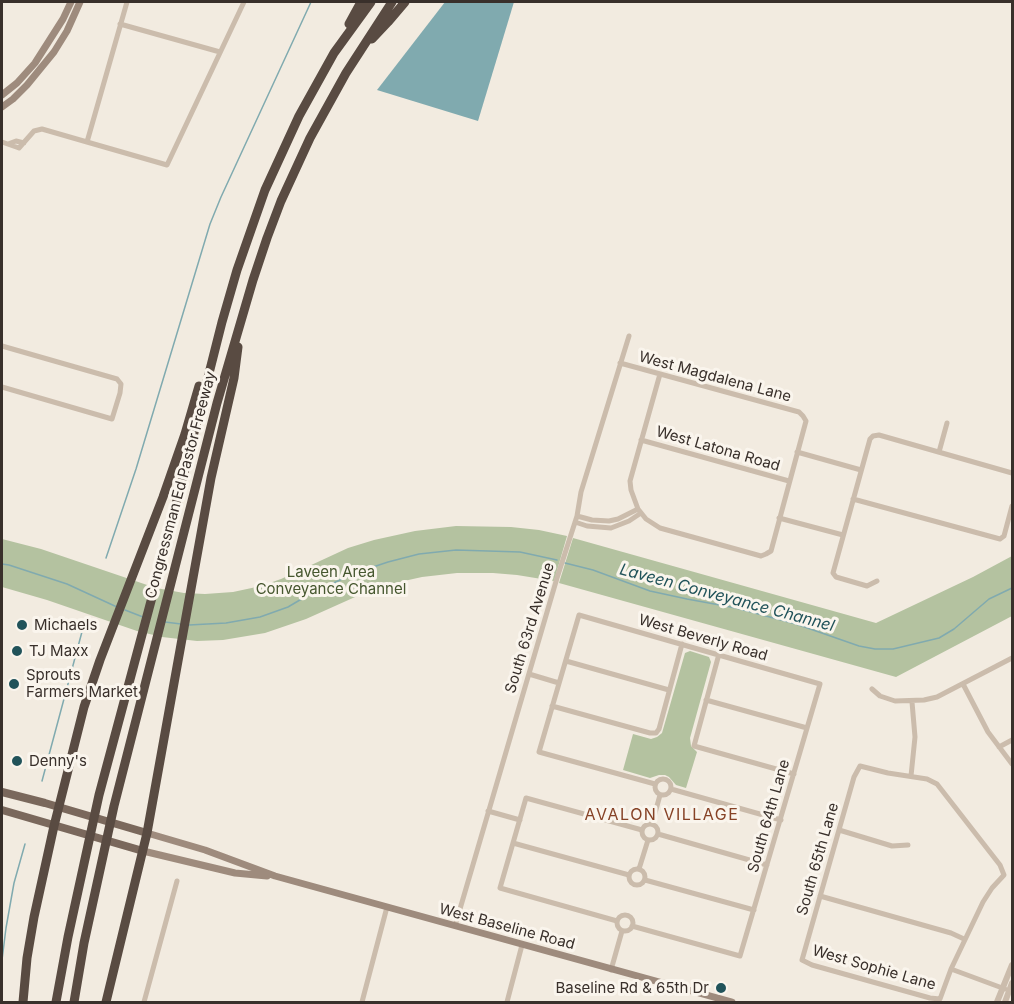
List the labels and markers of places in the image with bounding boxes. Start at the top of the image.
place label: Michaels [34,616,97,634]
marker: Michaels [15,618,29,632]
place label: TJ Maxx [29,642,88,660]
marker: TJ Maxx [10,644,24,658]
place label: Sprouts Farmers Market [26,666,138,701]
marker: Sprouts Farmers Market [7,677,21,691]
place label: Denny's [29,752,87,770]
marker: Denny's [10,754,24,768]
place label: Baseline Rd & 65th Dr [555,979,709,997]
marker: Baseline Rd & 65th Dr [714,981,728,995]

